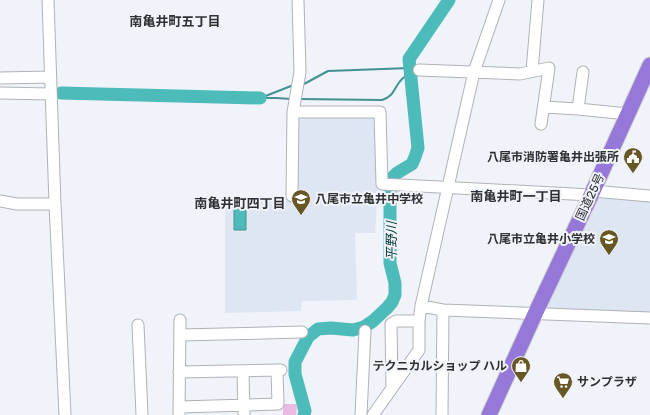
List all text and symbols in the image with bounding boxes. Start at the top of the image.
district label: 南亀井町五丁目 [129,14,221,29]
public building icon: 八尾市消防署亀井出張所 [622,146,644,174]
place label: 八尾市消防署亀井出張所 [487,150,619,164]
street label: 国道25号 [573,171,607,223]
school or university icon: 八尾市立亀井中学校 [290,188,312,216]
district label: 南亀井町一丁目 [470,189,562,204]
place label: 八尾市立亀井中学校 [315,192,423,206]
district label: 南亀井町四丁目 [194,196,286,211]
water label: 平野川 [384,220,399,261]
school or university icon: 八尾市立亀井小学校 [598,228,620,256]
place label: 八尾市立亀井小学校 [487,232,595,246]
shop icon: テクニカルショップ ハル [510,355,532,383]
place label: テクニカルショップ ハル [372,359,507,373]
supermarket icon: サンプラザ [552,371,574,399]
place label: サンプラザ [577,375,637,389]

